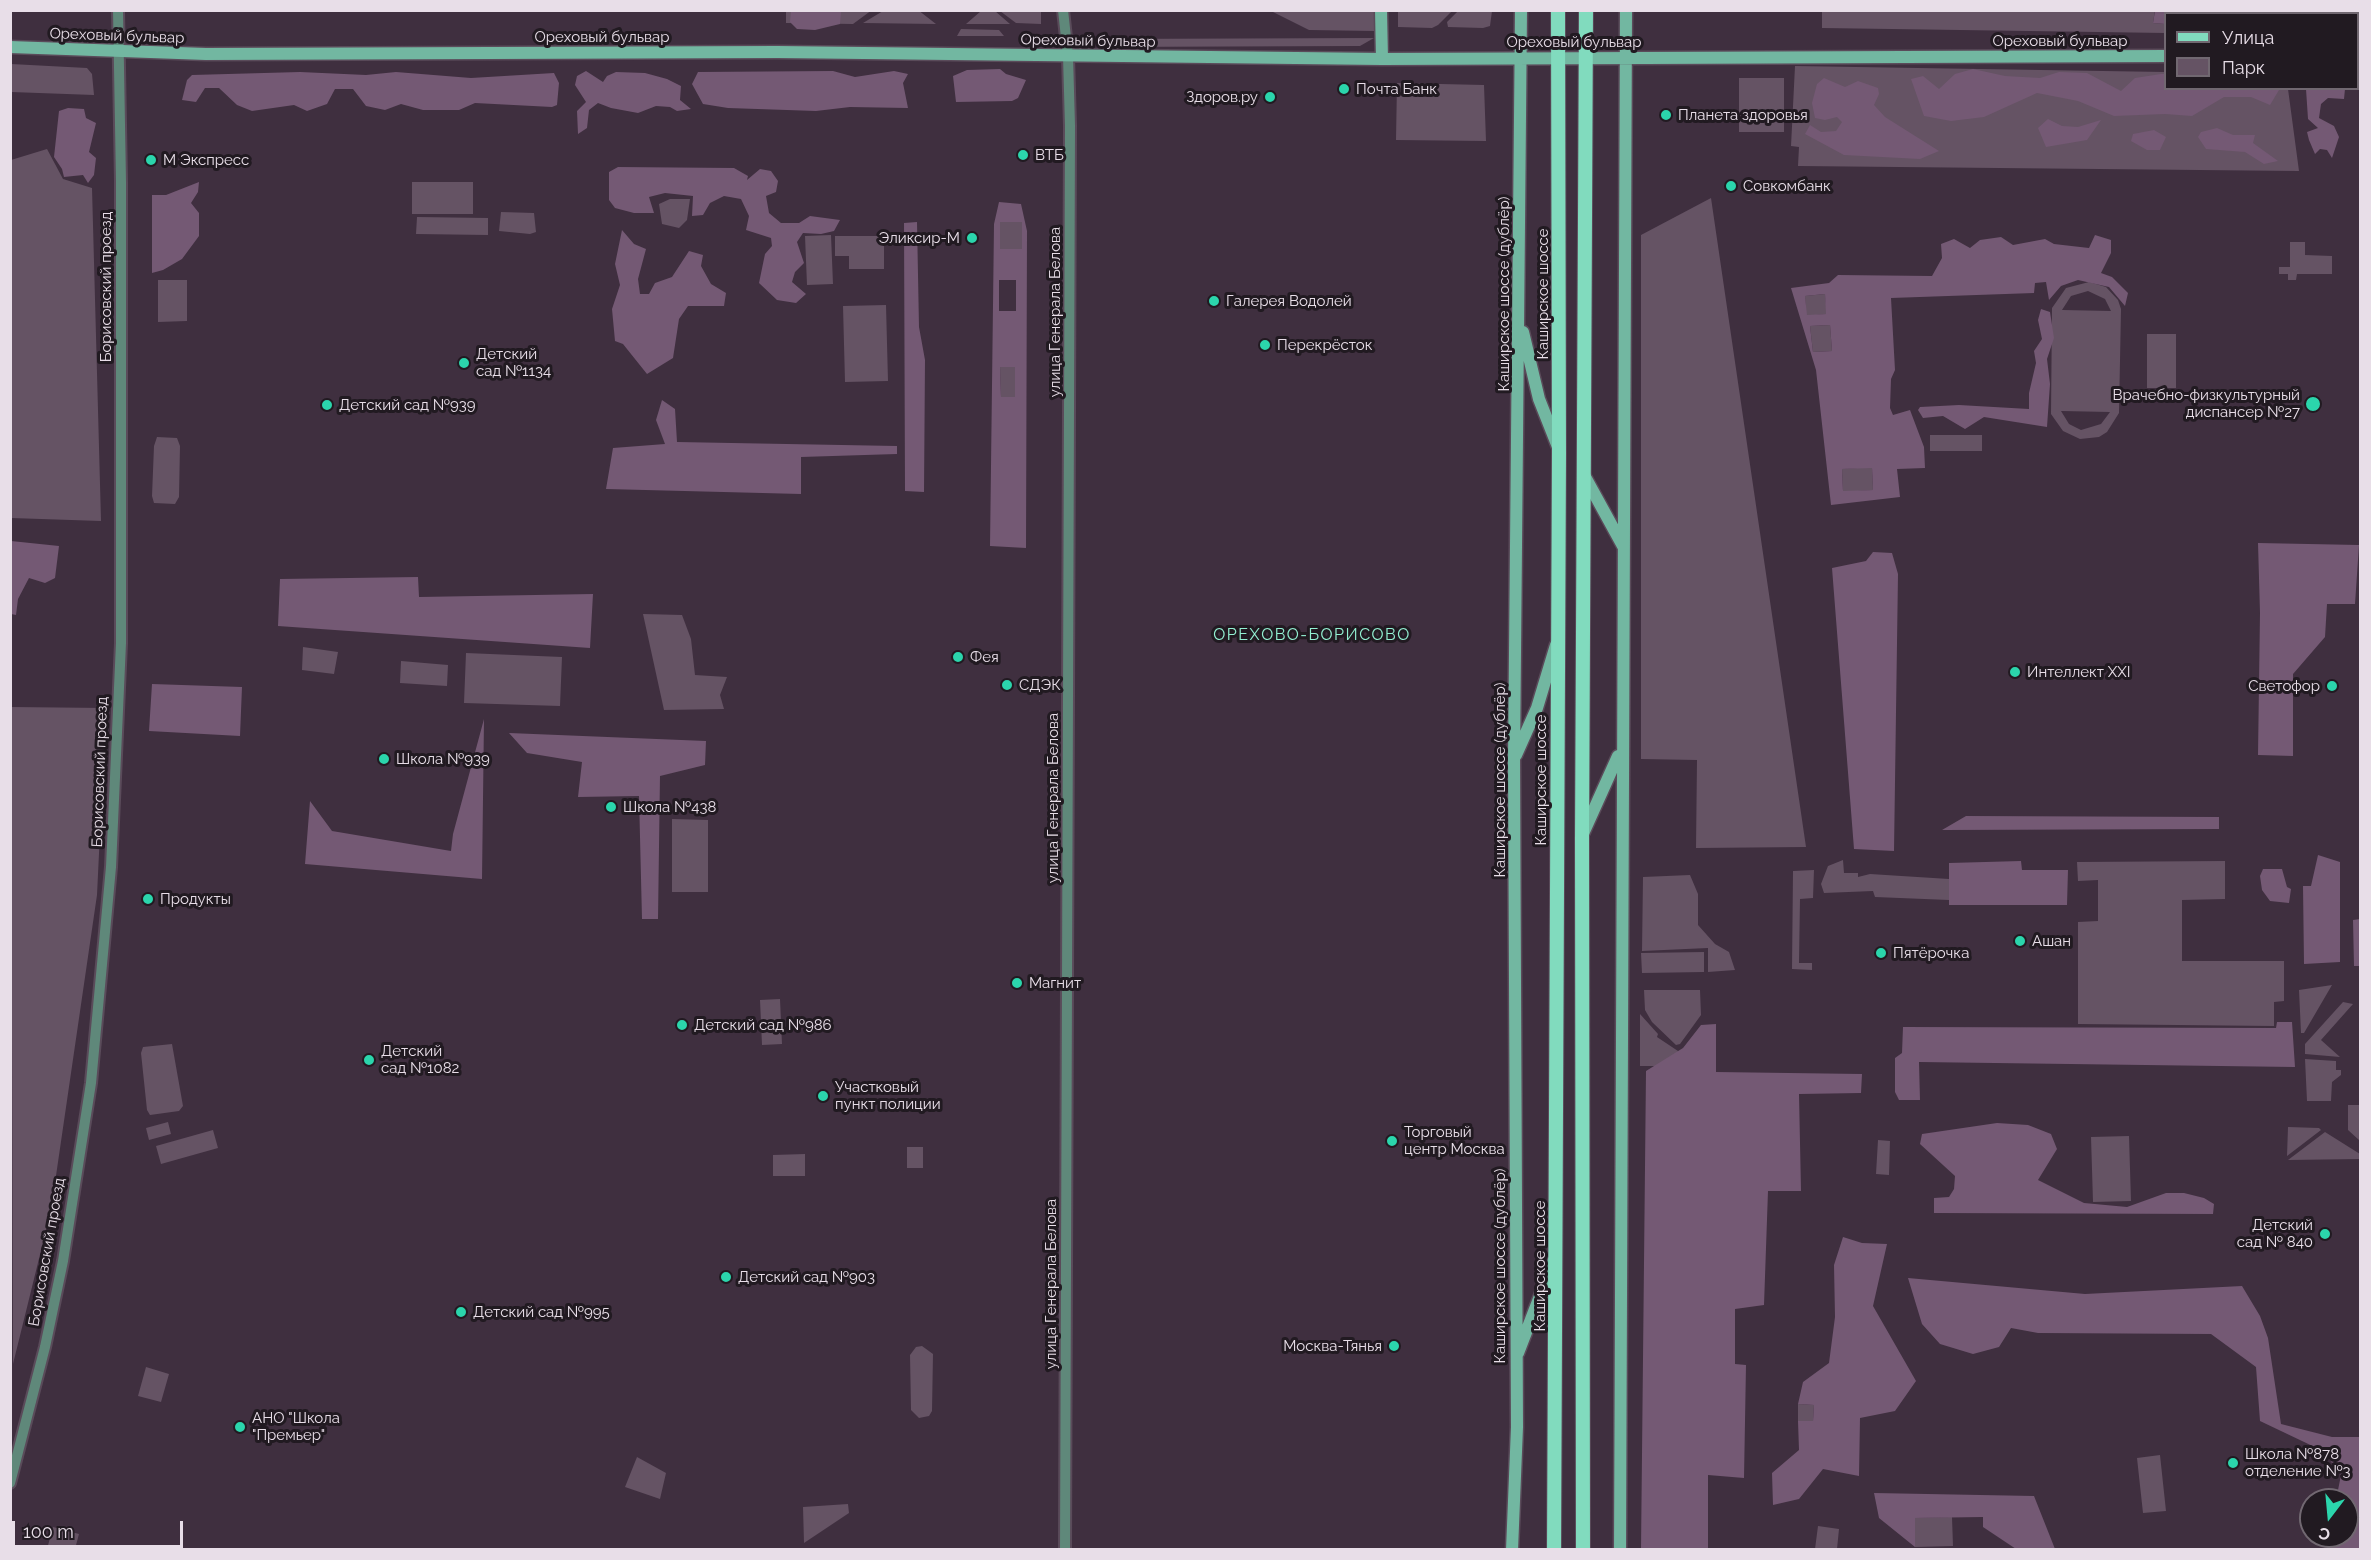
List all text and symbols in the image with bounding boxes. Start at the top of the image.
legend [2164,12,2359,90]
street label: Ореховый бульвар [49,25,185,47]
text: Улица [2222,27,2274,48]
street label: Ореховый бульвар [535,28,669,46]
street label: Ореховый бульвар [1020,31,1156,51]
street label: Ореховый бульвар [1993,32,2127,50]
street label: Ореховый бульвар [1507,33,1641,51]
text: Парк [2222,57,2265,78]
place label: Почта Банк [1356,80,1437,98]
marker: Почта Банк [1337,82,1351,96]
place label: Здоров.ру [1186,88,1258,106]
marker: Здоров.ру [1263,90,1277,104]
place label: Планета здоровья [1678,106,1808,124]
marker: Планета здоровья [1659,108,1673,122]
place label: ВТБ [1035,146,1064,164]
marker: ВТБ [1016,148,1030,162]
place label: М Экспресс [163,151,249,169]
marker: М Экспресс [144,153,158,167]
place label: Совкомбанк [1743,177,1831,195]
marker: Совкомбанк [1724,179,1738,193]
street label: Каширское шоссе (дублёр) [1495,196,1513,392]
street label: Борисовский проезд [97,212,115,362]
street label: улица Генерала Белова [1046,227,1064,397]
street label: Каширское шоссе [1534,228,1552,360]
place label: Эликсир-М [879,229,960,247]
marker: Эликсир-М [965,231,979,245]
place label: Галерея Водолей [1226,292,1352,310]
marker: Галерея Водолей [1207,294,1221,308]
place label: Перекрёсток [1277,336,1373,354]
marker: Перекрёсток [1258,338,1272,352]
place label: Детский сад №1134 [476,345,551,380]
marker: Детский сад №1134 [457,356,471,370]
place label: Врачебно-физкультурный диспансер №27 [2112,386,2300,421]
marker: Врачебно-физкультурный диспансер №27 [2304,395,2322,413]
place label: Детский сад №939 [339,396,475,414]
marker: Детский сад №939 [320,398,334,412]
district label: ОРЕХОВО-БОРИСОВО [1213,625,1411,645]
place label: Фея [970,648,999,666]
marker: Фея [951,650,965,664]
place label: Интеллект XXI [2027,663,2130,681]
marker: Интеллект XXI [2008,665,2022,679]
place label: СДЭК [1019,676,1061,694]
place label: Светофор [2248,677,2320,695]
marker: СДЭК [1000,678,1014,692]
marker: Светофор [2325,679,2339,693]
street label: Каширское шоссе (дублёр) [1491,682,1509,878]
street label: Борисовский проезд [88,696,112,848]
street label: улица Генерала Белова [1044,713,1062,883]
street label: Каширское шоссе [1532,714,1550,846]
place label: Школа №939 [396,750,490,768]
marker: Школа №939 [377,752,391,766]
place label: Школа №438 [623,798,716,816]
marker: Школа №438 [604,800,618,814]
place label: Продукты [160,890,231,908]
marker: Продукты [141,892,155,906]
place label: Ашан [2032,932,2071,950]
marker: Ашан [2013,934,2027,948]
place label: Пятёрочка [1893,944,1969,962]
marker: Пятёрочка [1874,946,1888,960]
place label: Магнит [1029,974,1081,992]
marker: Магнит [1010,976,1024,990]
place label: Детский сад №986 [694,1016,832,1034]
marker: Детский сад №986 [675,1018,689,1032]
place label: Детский сад №1082 [381,1042,459,1077]
marker: Детский сад №1082 [362,1053,376,1067]
place label: Участковый пункт полиции [835,1078,941,1113]
marker: Участковый пункт полиции [816,1089,830,1103]
place label: Торговый центр Москва [1404,1123,1505,1158]
marker: Торговый центр Москва [1385,1134,1399,1148]
street label: Каширское шоссе (дублёр) [1491,1168,1509,1364]
street label: Борисовский проезд [25,1176,69,1328]
street label: улица Генерала Белова [1042,1199,1060,1369]
street label: Каширское шоссе [1531,1200,1549,1332]
place label: Детский сад № 840 [2237,1216,2313,1251]
marker: Детский сад № 840 [2318,1227,2332,1241]
place label: Детский сад №903 [738,1268,875,1286]
marker: Детский сад №903 [719,1270,733,1284]
place label: Детский сад №995 [473,1303,610,1321]
marker: Детский сад №995 [454,1305,468,1319]
place label: Москва-Тянья [1283,1337,1382,1355]
marker: Москва-Тянья [1387,1339,1401,1353]
place label: АНО "Школа "Премьер" [252,1409,340,1444]
marker: АНО "Школа "Премьер" [233,1420,247,1434]
place label: Школа №878 отделение №3 [2245,1445,2351,1480]
marker: Школа №878 отделение №3 [2226,1456,2240,1470]
north arrow [2299,1488,2359,1548]
scale bar [15,1509,186,1547]
text: 100 m [23,1521,74,1542]
text: С [2317,1523,2332,1545]

